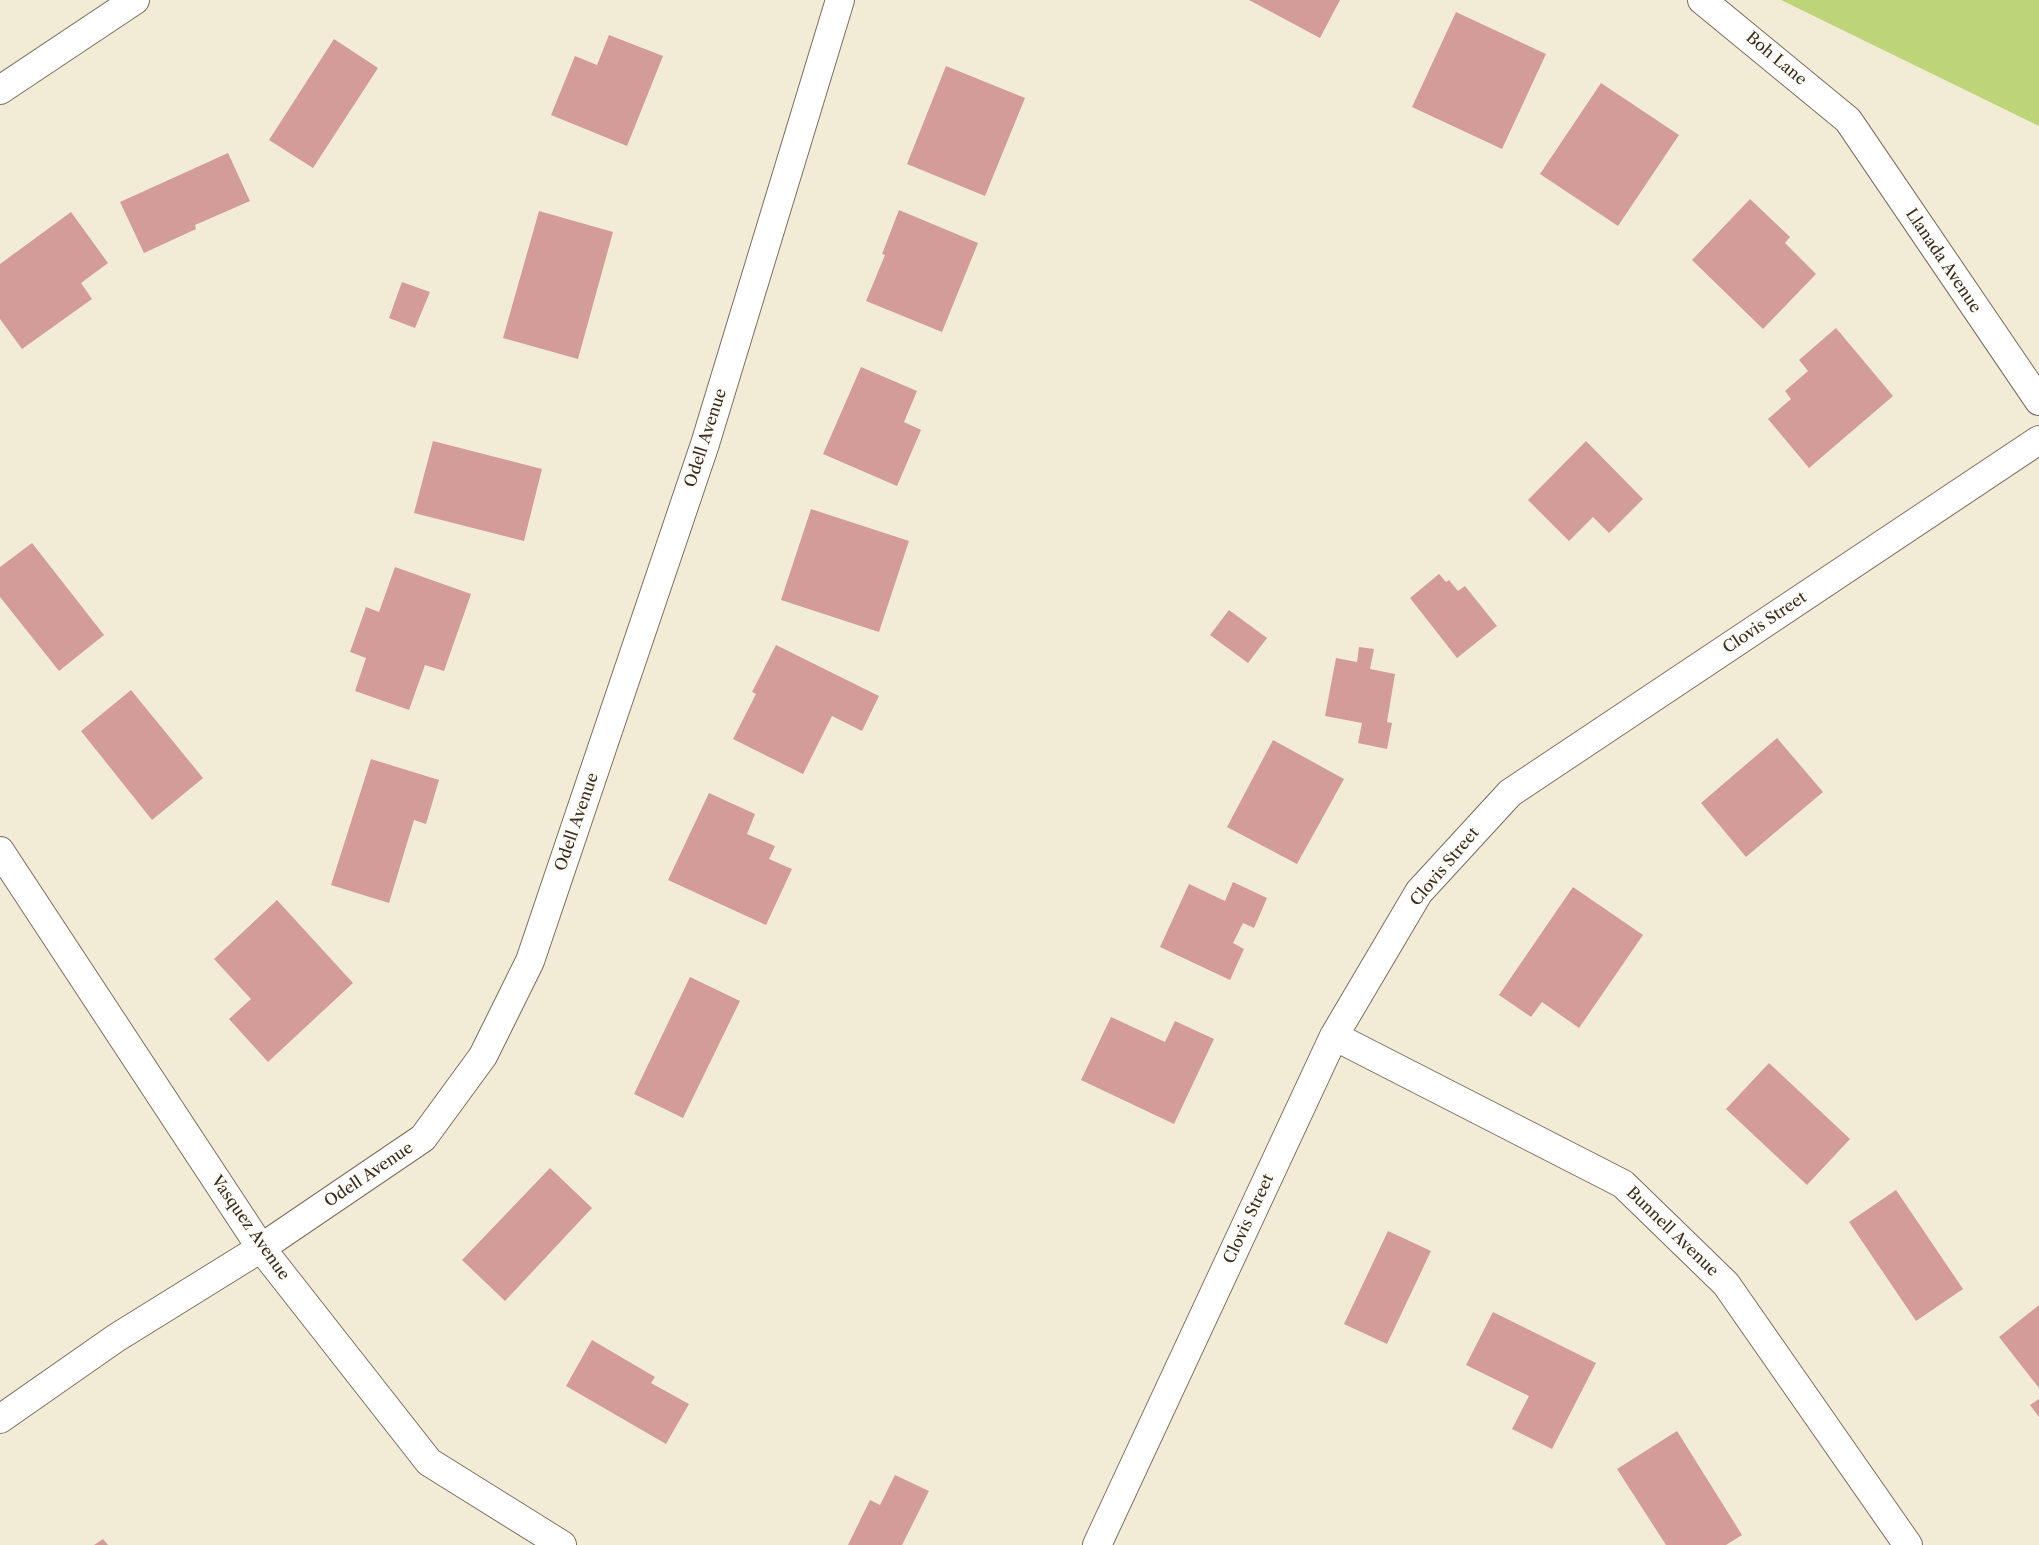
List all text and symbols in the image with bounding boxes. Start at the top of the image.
street label: Boh Lane [1742,28,1810,90]
street label: Llanada Avenue [1901,205,1985,317]
street label: Odell Avenue [681,386,731,490]
street label: Clovis Street [1720,588,1810,658]
street label: Odell Avenue [551,770,603,874]
street label: Clovis Street [1407,824,1483,910]
street label: Odell Avenue [321,1138,417,1212]
street label: Clovis Street [1220,1171,1278,1267]
street label: Vasquez Avenue [207,1172,293,1284]
street label: Bunnell Avenue [1622,1183,1722,1281]

